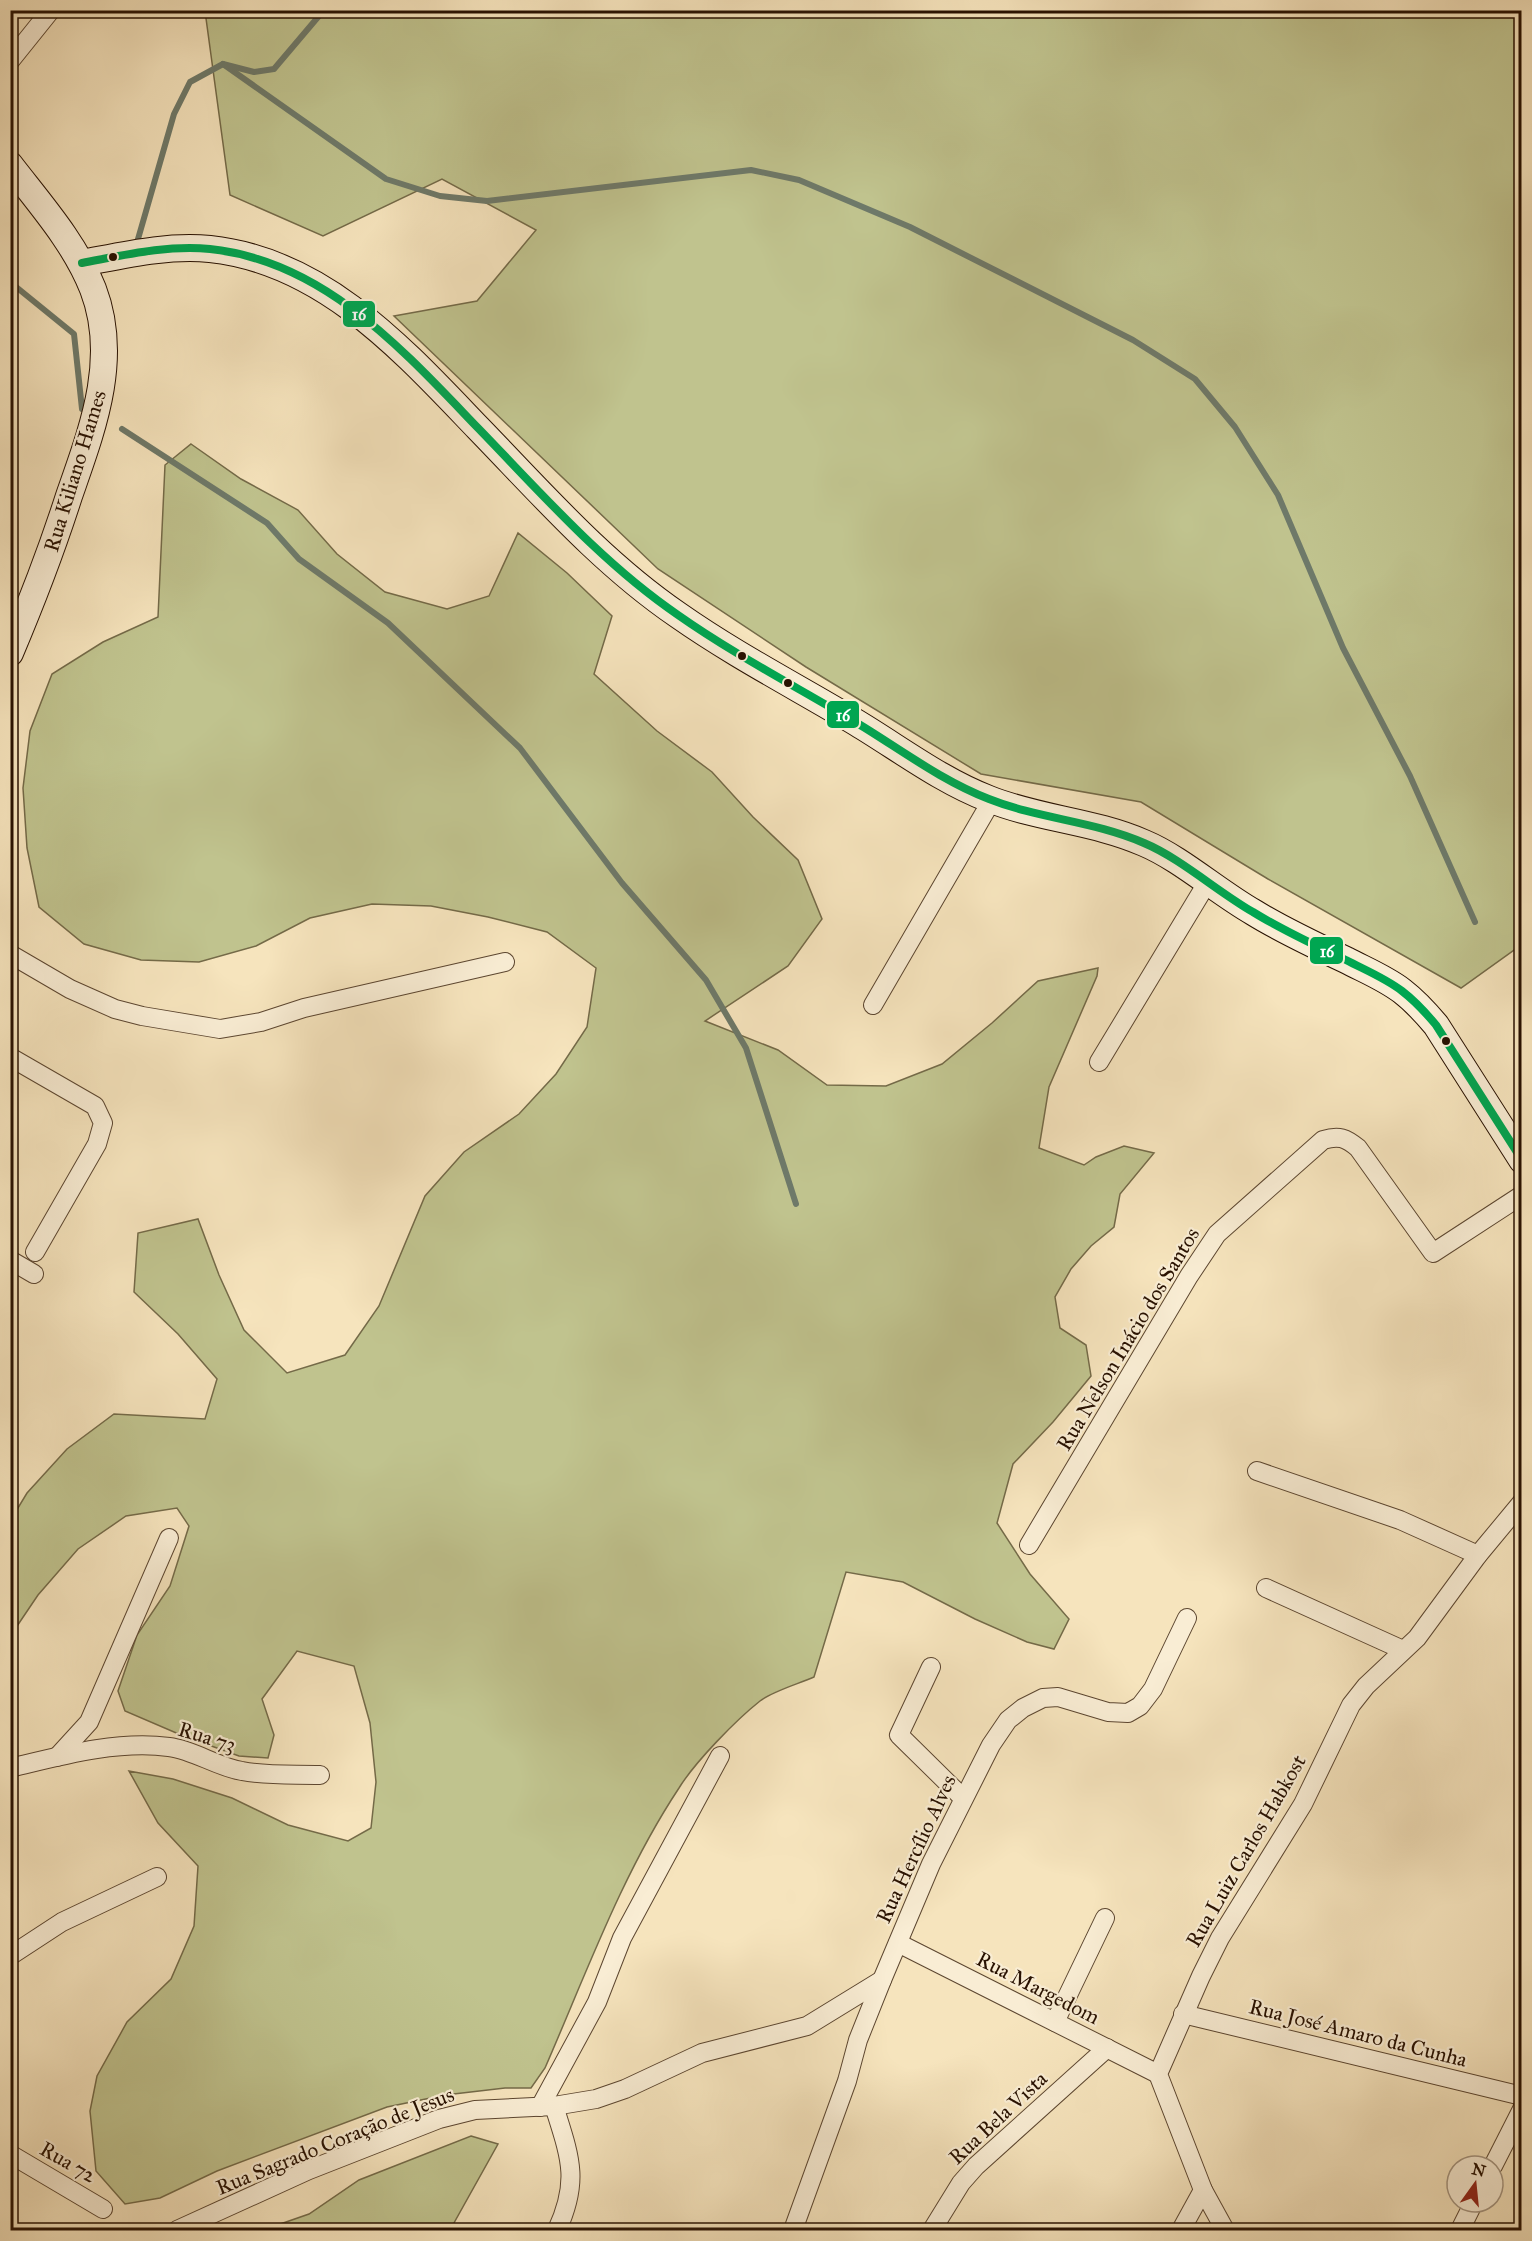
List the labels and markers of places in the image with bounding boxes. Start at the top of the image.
unlabelled marker [107,251,119,263]
unlabelled marker [736,650,748,662]
unlabelled marker [782,677,794,689]
unlabelled marker [1440,1035,1452,1047]

